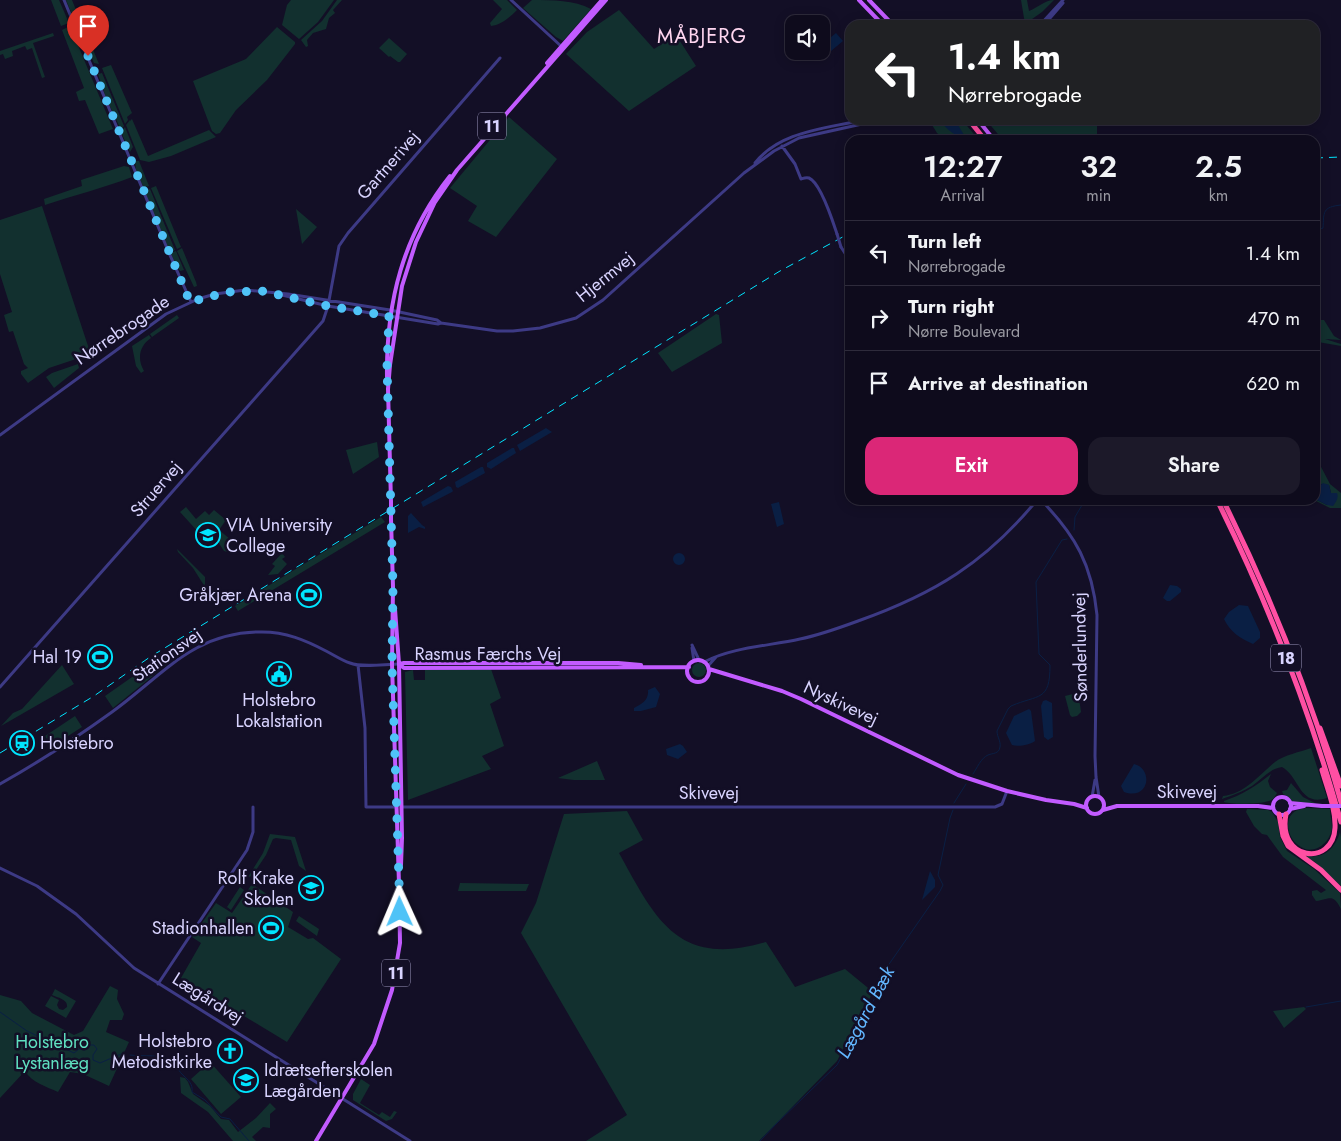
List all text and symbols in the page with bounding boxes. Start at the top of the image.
pin [67,5,109,56]
icon: arrive [74,12,102,40]
map controls [785,15,830,60]
button: sound [785,15,830,60]
district label: MÅBJERG [657,22,747,51]
text: 1.4 km [948,32,1061,82]
icon: left [865,40,930,105]
text: Nørrebrogade [948,78,1082,110]
road number: 11 [478,112,506,140]
street label: Gartnerivej [351,125,425,205]
text: 12:27 [923,145,1002,188]
text: 32 [1080,145,1117,188]
text: 2.5 [1195,145,1242,188]
text: Arrival [941,184,985,207]
text: min [1086,184,1111,207]
text: km [1209,184,1228,207]
text: Turn left [908,228,981,255]
icon: left [865,239,893,267]
text: 1.4 km [1246,240,1300,267]
street label: Hjermvej [570,245,640,309]
text: Nørrebrogade [908,255,1005,278]
street label: Nørrebrogade [69,289,175,371]
text: Turn right [908,293,994,320]
icon: right [865,304,893,332]
text: 470 m [1247,305,1300,332]
text: Nørre Boulevard [908,320,1020,343]
icon: arrive [865,369,893,397]
text: Arrive at destination [908,370,1088,397]
text: 620 m [1246,370,1300,397]
button: Exit [865,437,1078,495]
button: Share [1088,437,1300,495]
street label: Struervej [124,455,188,523]
place label: VIA University College [226,512,332,559]
school or university icon: VIA University College [195,522,221,548]
place label: Gråkjær Arena [179,582,292,608]
sports icon: Gråkjær Arena [296,582,322,608]
street label: Sønderlundvej [1066,592,1094,702]
street label: Stationsvej [127,621,207,689]
street label: Rasmus Færchs Vej [415,641,561,667]
place label: Hal 19 [32,644,82,670]
sports icon: Hal 19 [87,644,113,670]
road number: 18 [1271,644,1301,671]
public building icon: Holstebro Lokalstation [266,661,292,687]
street label: Nyskivevej [799,674,883,732]
place label: Holstebro Lokalstation [235,687,323,734]
station icon: Holstebro [9,730,35,756]
place label: Holstebro [40,730,114,756]
street label: Skivevej [1157,779,1217,805]
street label: Skivevej [679,780,739,806]
place label: Rolf Krake Skolen [217,865,294,912]
school or university icon: Rolf Krake Skolen [298,875,324,901]
position arrow [373,885,425,937]
place label: Stadionhallen [152,915,254,941]
sports icon: Stadionhallen [258,915,284,941]
road number: 11 [382,960,410,986]
water label: Lægård Bæk [830,961,901,1063]
street label: Lægårdvej [167,966,249,1030]
place label: Holstebro Metodistkirke [112,1028,212,1075]
park label: Holstebro Lystanlæg [15,1029,89,1076]
church icon: Holstebro Metodistkirke [217,1038,243,1064]
place label: Idrætsefterskolen Lægården [264,1057,393,1104]
school or university icon: Idrætsefterskolen Lægården [233,1067,259,1093]

